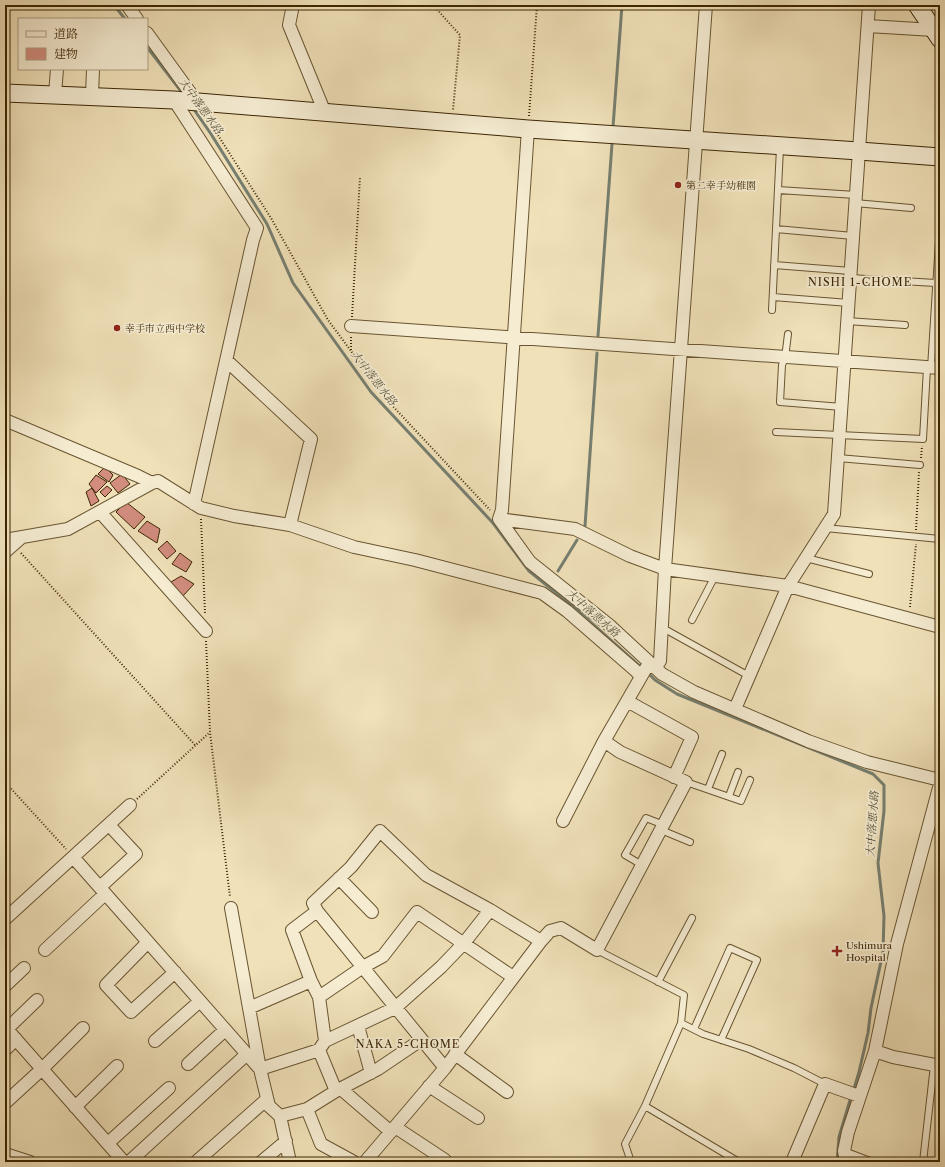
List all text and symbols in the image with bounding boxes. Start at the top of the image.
legend [18,18,148,70]
text: 道路 [54,26,78,41]
text: 建物 [54,46,78,61]
water label: 大中落悪水路 [176,75,227,138]
place label: 第二幸手幼稚園 [686,179,756,192]
marker: 第二幸手幼稚園 [673,180,683,190]
district label: NISHI 1-CHOME [808,275,912,289]
place label: 幸手市立西中学校 [125,322,205,335]
marker: 幸手市立西中学校 [112,323,122,333]
water label: 大中落悪水路 [348,348,400,409]
water label: 大中落悪水路 [564,586,623,641]
water label: 大中落悪水路 [863,790,881,857]
place label: Ushimura Hospital [846,939,893,964]
marker: Ushimura Hospital [831,945,843,957]
district label: NAKA 5-CHOME [356,1037,460,1051]

